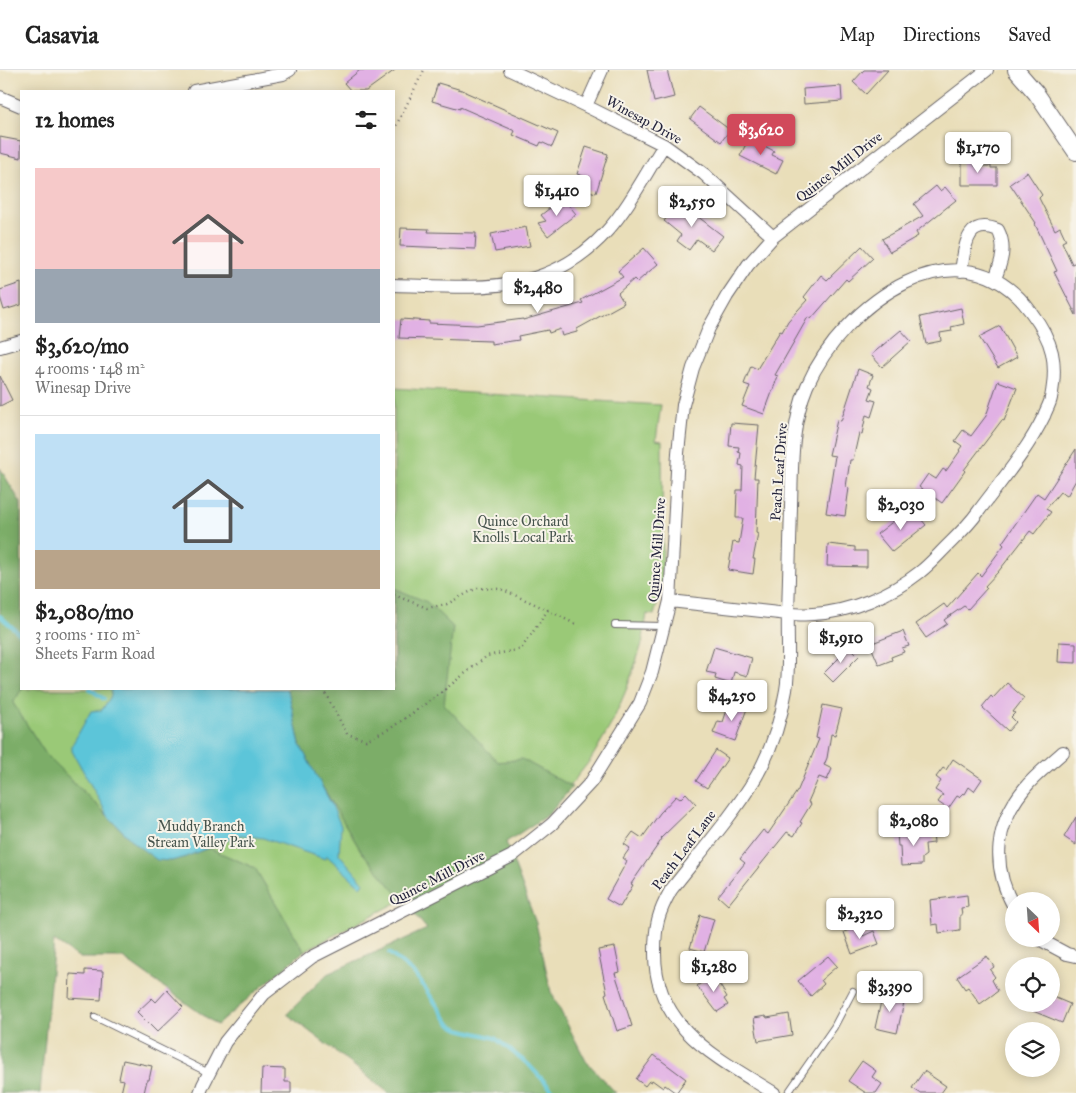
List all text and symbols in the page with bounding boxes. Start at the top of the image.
text: Casavia [25,20,99,50]
text: Map [839,24,875,46]
text: Directions [903,24,980,46]
text: Saved [1008,24,1051,46]
street label: Winesap Drive [603,92,685,148]
icon: filters [352,106,380,134]
text: 12 homes [35,107,114,133]
pin: $3,620 [720,114,802,156]
text: $3,620 [738,120,784,139]
street label: Quince Mill Drive [792,128,886,206]
pin: $1,170 [937,132,1019,174]
text: $1,170 [956,138,1000,157]
pin: $1,410 [516,174,598,217]
text: $1,410 [535,181,579,200]
pin: $2,550 [651,186,733,228]
text: $2,550 [669,192,715,211]
icon: home [163,201,253,291]
pin: $2,480 [497,272,579,314]
text: $2,480 [514,278,563,297]
text: $3,620/mo [35,333,129,359]
text: 4 rooms · 148 m² [35,359,145,378]
text: Winesap Drive [35,378,131,397]
street label: Peach Leaf Drive [767,422,791,522]
icon: home [163,466,253,556]
pin: $2,030 [860,488,942,531]
text: $2,030 [878,495,924,514]
street label: Quince Mill Drive [645,497,669,603]
park label: Quince Orchard Knolls Local Park [472,513,574,546]
text: $2,080/mo [35,599,133,625]
pin: $1,910 [800,622,882,664]
text: 3 rooms · 110 m² [35,625,140,644]
text: $1,910 [819,628,863,647]
text: Sheets Farm Road [35,644,155,663]
pin: $4,250 [691,680,773,722]
text: $4,250 [708,686,756,705]
pin: $2,080 [873,804,955,847]
street label: Peach Leaf Lane [648,807,720,893]
text: $2,080 [889,811,939,830]
park label: Muddy Branch Stream Valley Park [147,818,255,851]
street label: Quince Mill Drive [386,847,488,909]
north arrow [1005,892,1060,948]
map controls [1005,892,1060,1077]
pin: $2,320 [819,898,901,940]
text: $2,320 [837,904,883,923]
pin: $1,280 [673,950,755,993]
text: $1,280 [691,957,737,976]
button: locate [1005,957,1060,1012]
pin: $3,390 [849,970,931,1013]
text: $3,390 [868,977,912,996]
button: layers [1005,1022,1060,1077]

